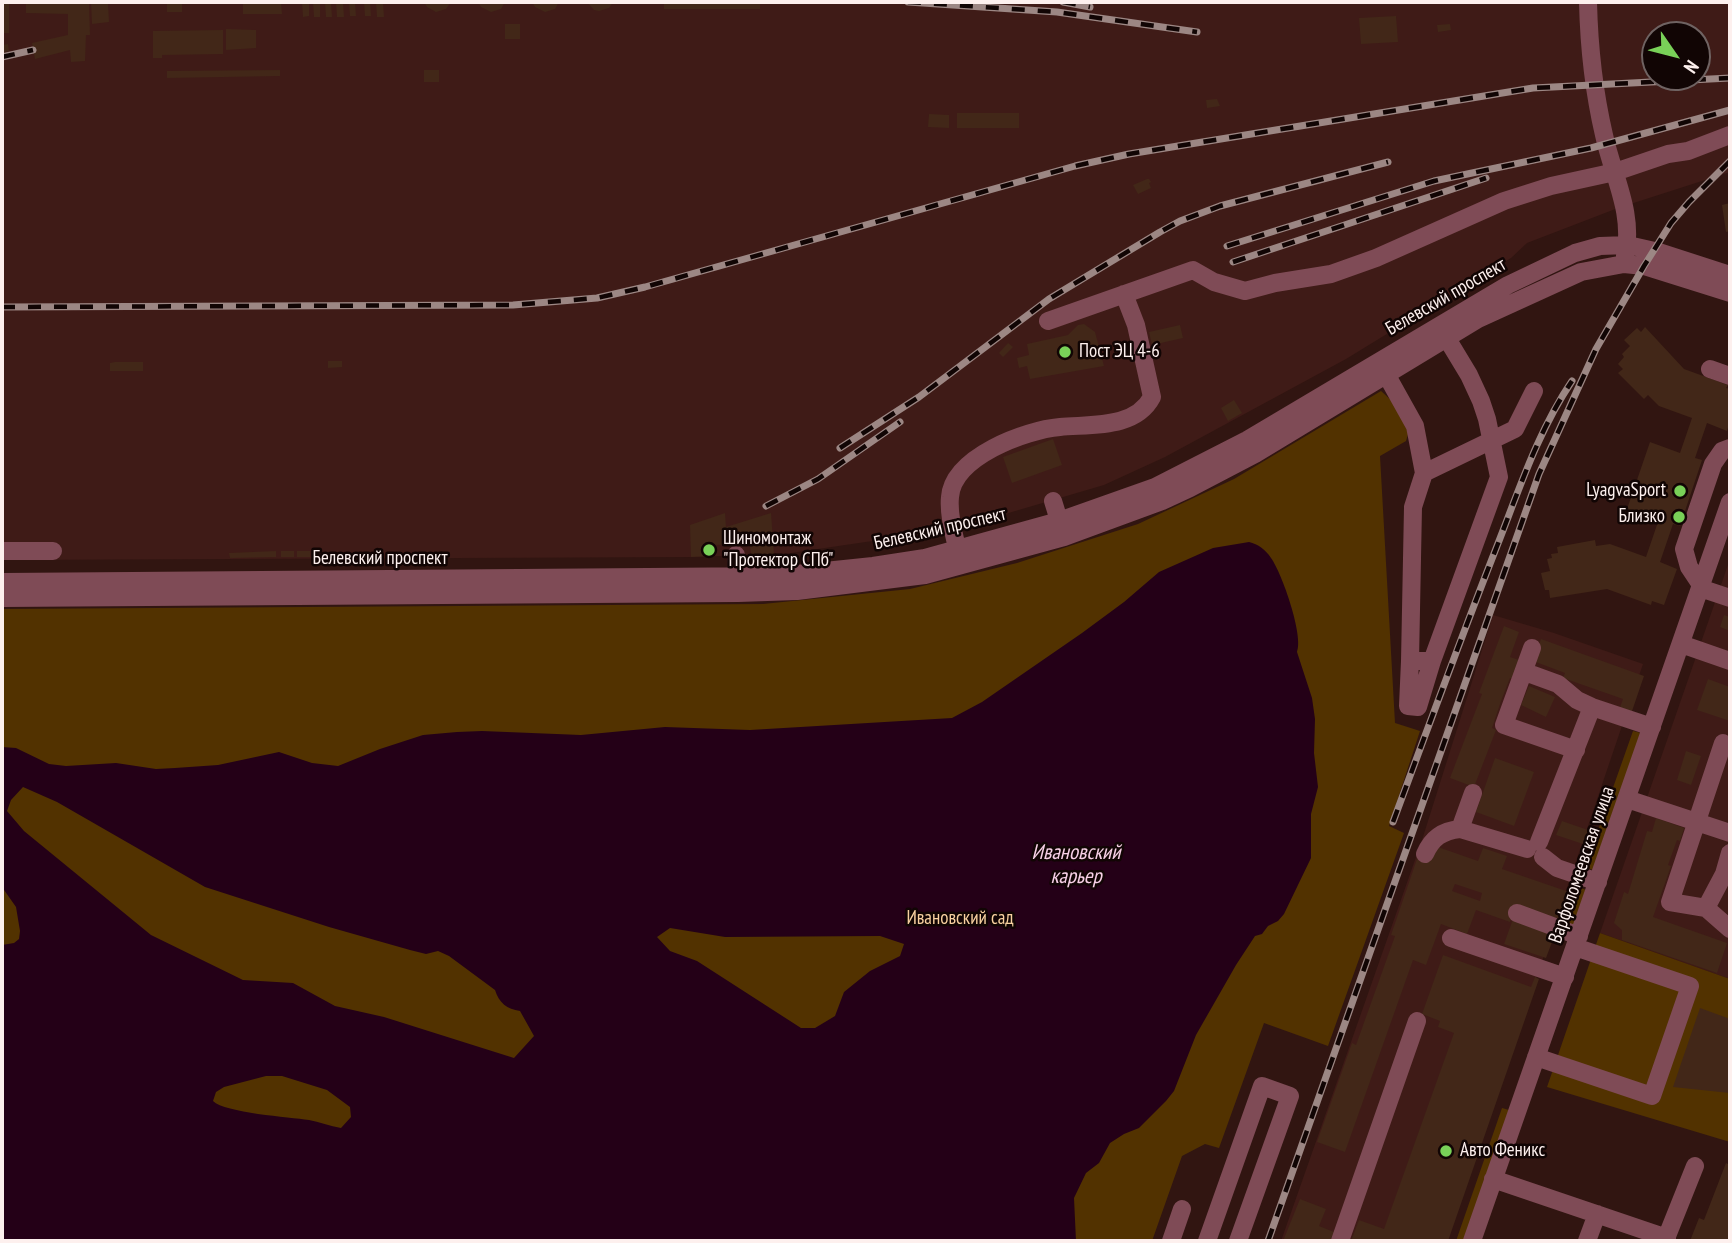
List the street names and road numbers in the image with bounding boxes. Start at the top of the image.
street label: Белевский проспект [1382,253,1510,341]
street label: Белевский проспект [872,503,1008,555]
street label: Белевский проспект [313,548,447,570]
street label: Варфоломеевская улица [1544,783,1620,947]

